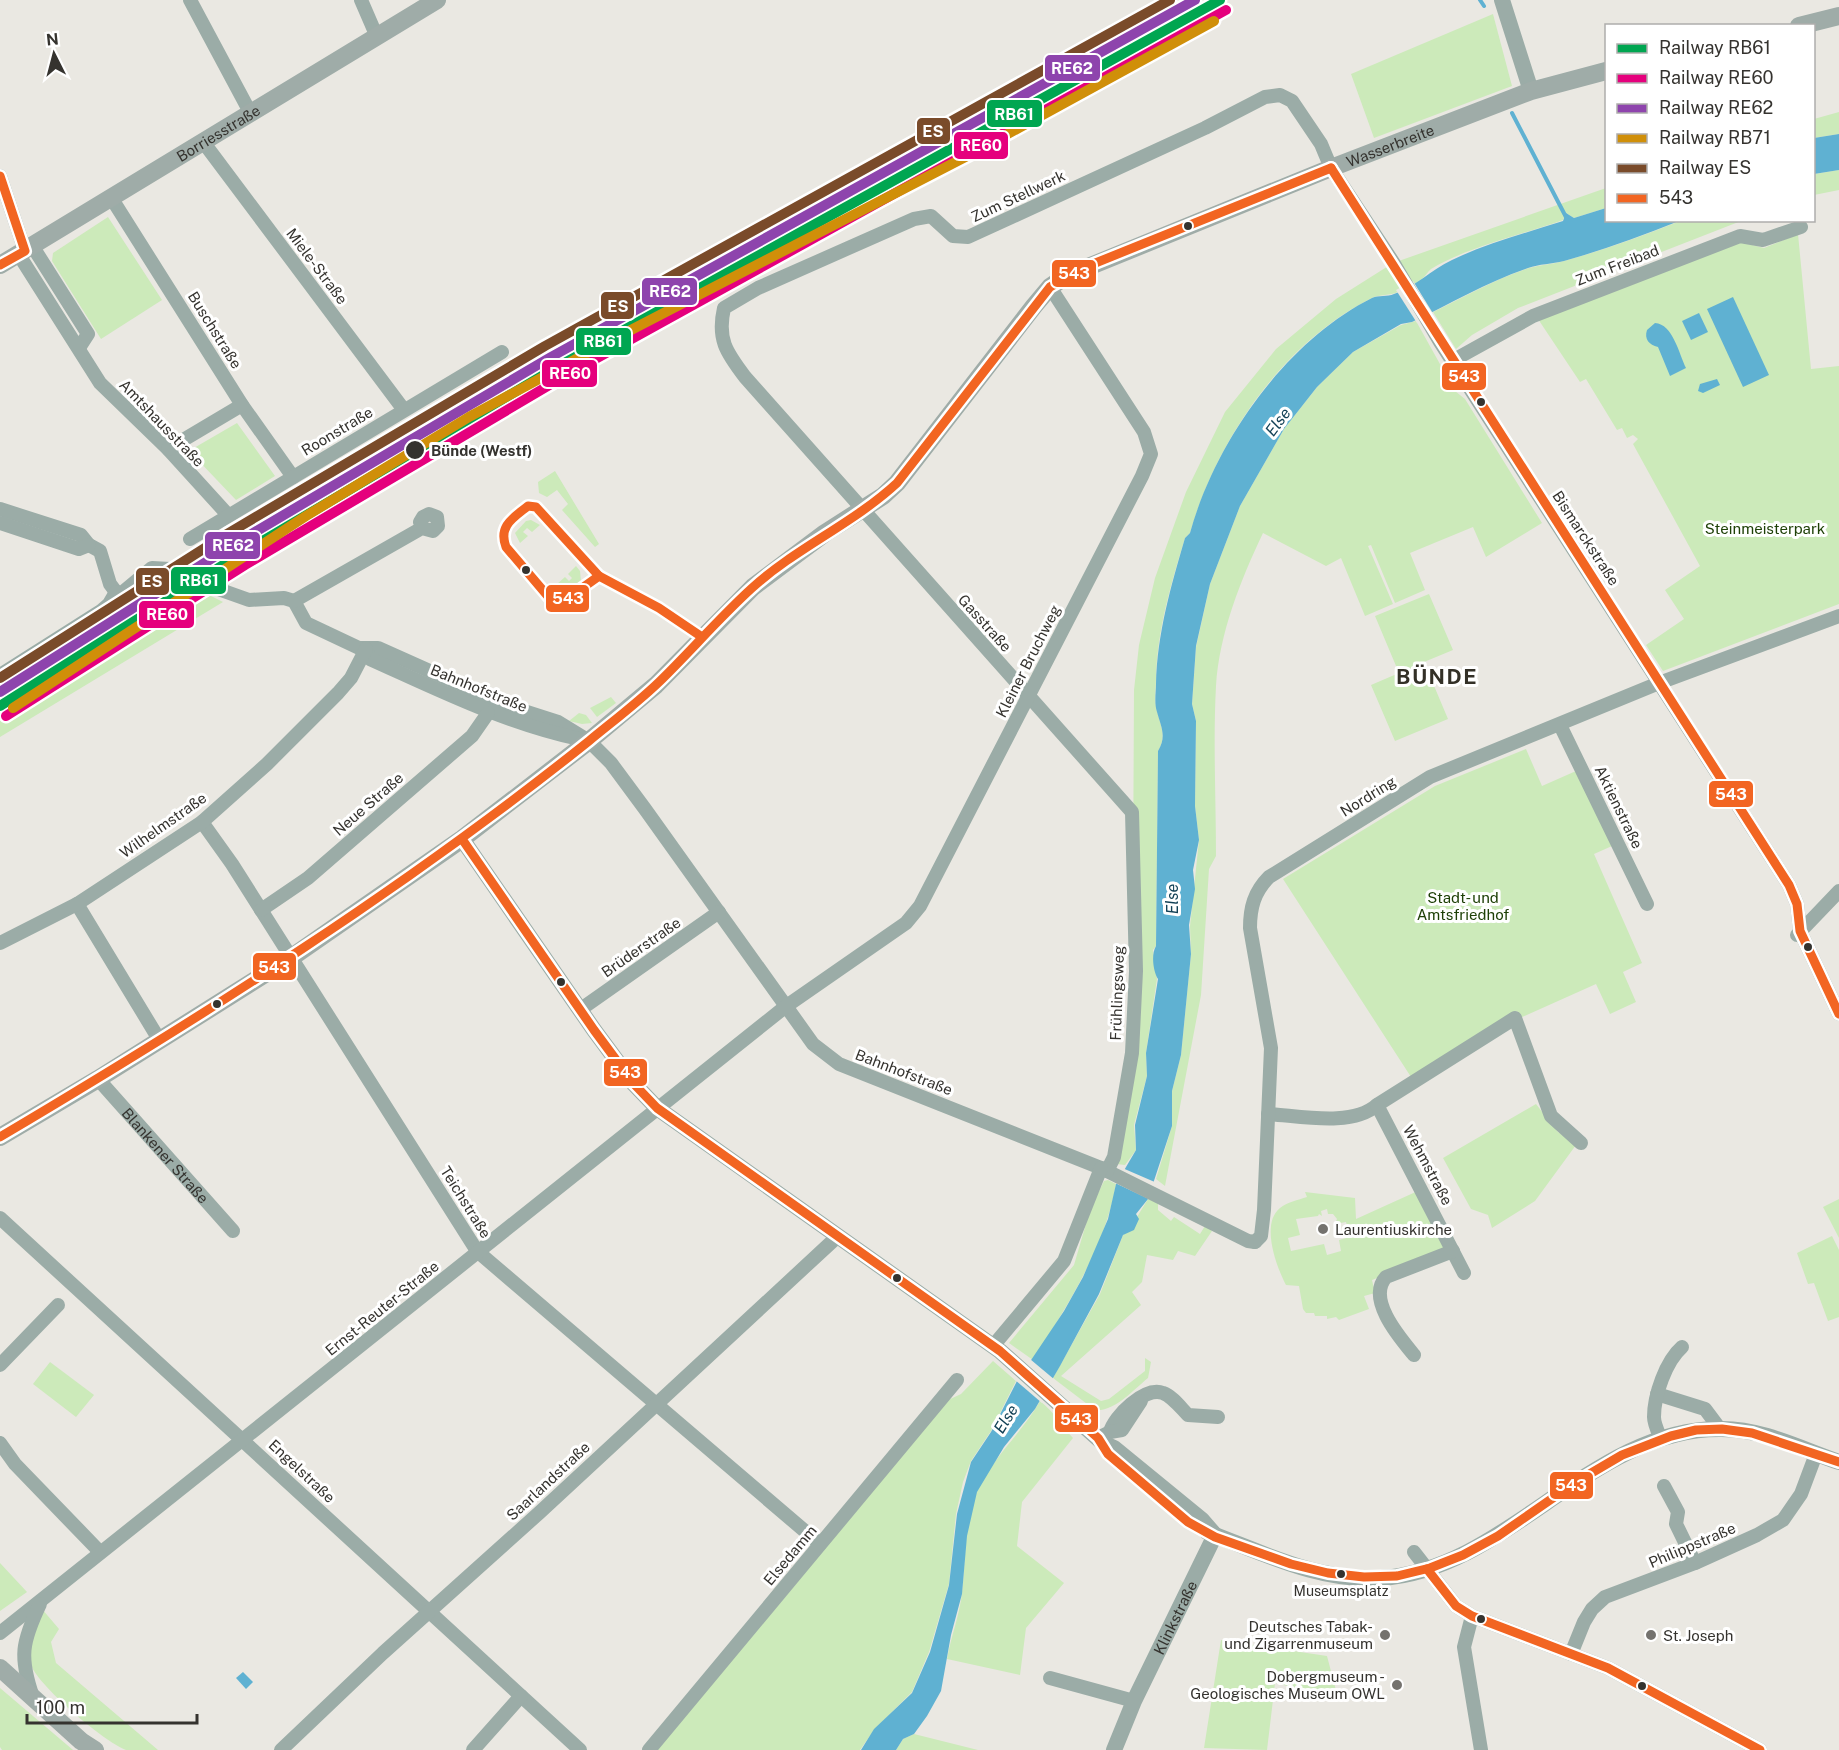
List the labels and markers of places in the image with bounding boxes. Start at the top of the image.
unlabelled marker [1182,220,1194,232]
unlabelled marker [1475,396,1487,408]
marker: Bünde (Westf) [404,439,426,461]
place label: Bünde (Westf) [431,442,532,459]
unlabelled marker [520,564,532,576]
unlabelled marker [1802,941,1814,953]
unlabelled marker [555,976,567,988]
unlabelled marker [211,998,223,1010]
place label: Laurentiuskirche [1335,1221,1452,1238]
marker: Laurentiuskirche [1316,1222,1330,1236]
unlabelled marker [891,1272,903,1284]
marker: Museumsplatz [1335,1568,1347,1580]
place label: Museumsplatz [1294,1583,1389,1599]
unlabelled marker [1475,1613,1487,1625]
place label: Deutsches Tabak- und Zigarrenmuseum [1224,1618,1373,1652]
place label: St. Joseph [1663,1627,1733,1644]
marker: Deutsches Tabak- und Zigarrenmuseum [1378,1628,1392,1642]
marker: St. Joseph [1644,1628,1658,1642]
place label: Dobergmuseum - Geologisches Museum OWL [1190,1668,1385,1702]
marker: Dobergmuseum - Geologisches Museum OWL [1390,1678,1404,1692]
unlabelled marker [1636,1680,1648,1692]

